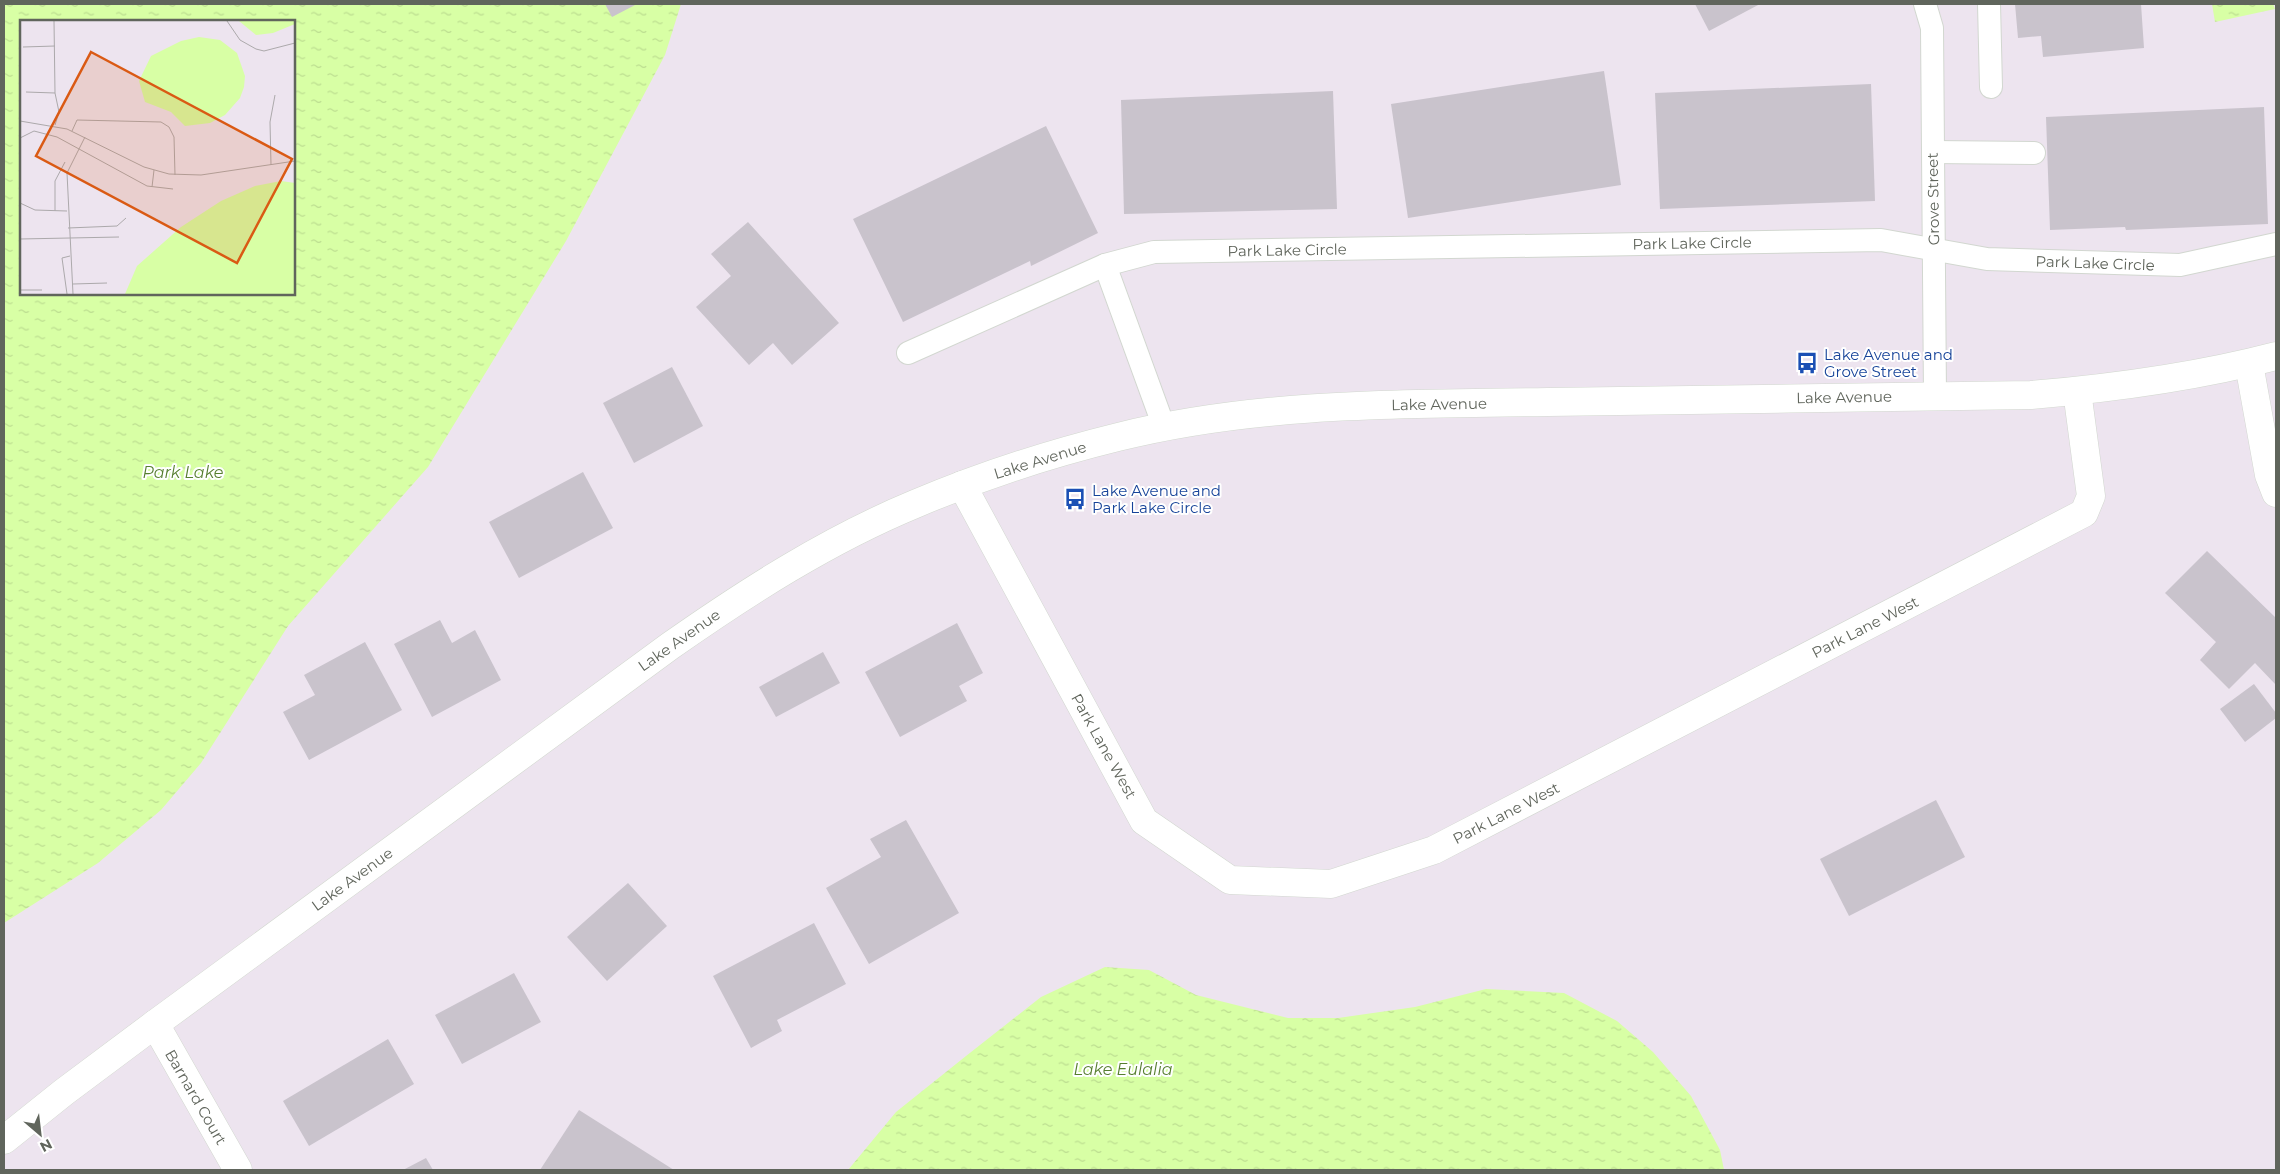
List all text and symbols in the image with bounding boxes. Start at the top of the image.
inset map [20,20,295,295]
street label: Grove Street [1923,152,1943,246]
street label: Park Lake Circle [1632,232,1752,254]
street label: Park Lake Circle [1227,239,1347,261]
street label: Park Lake Circle [2035,251,2155,275]
place label: Lake Avenue and Grove Street [1824,345,1953,381]
bus stop icon: Lake Avenue and Grove Street [1794,350,1820,376]
street label: Lake Avenue [1796,387,1892,407]
street label: Lake Avenue [1391,394,1487,414]
street label: Lake Avenue [991,437,1089,483]
water label: Park Lake [142,463,224,482]
place label: Lake Avenue and Park Lake Circle [1092,481,1221,517]
bus stop icon: Lake Avenue and Park Lake Circle [1062,486,1088,512]
street label: Park Lane West [1808,592,1922,662]
street label: Lake Avenue [634,605,724,675]
street label: Park Lane West [1067,690,1141,802]
street label: Park Lane West [1449,778,1563,848]
street label: Lake Avenue [308,843,396,915]
street label: Barnard Court [161,1046,231,1148]
water label: Lake Eulalia [1073,1060,1173,1079]
north arrow [15,1109,65,1159]
text: N [37,1135,55,1156]

